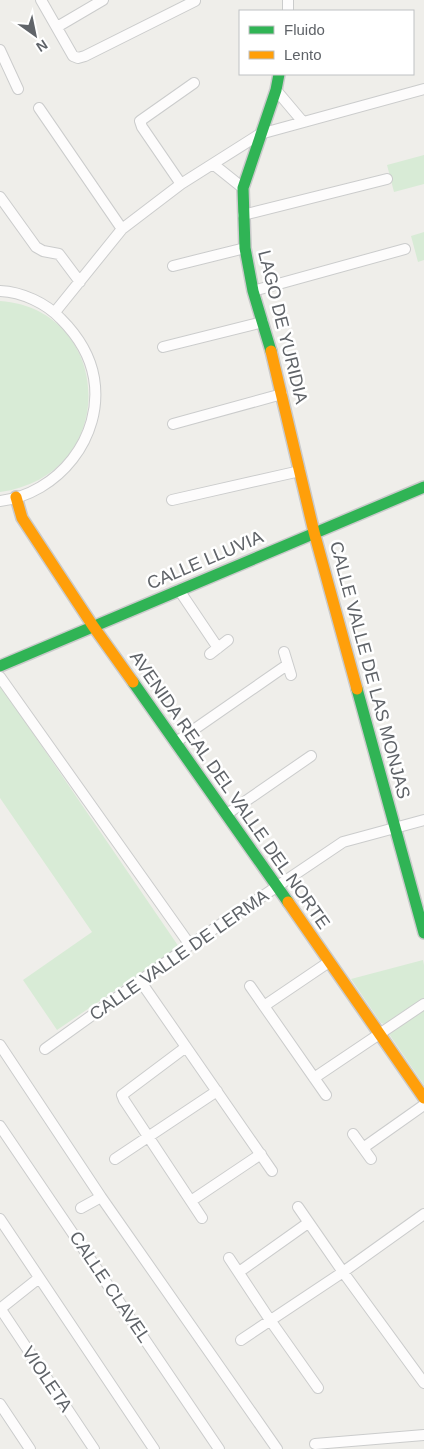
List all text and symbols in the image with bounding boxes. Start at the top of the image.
north arrow [10,10,60,60]
legend [239,10,414,75]
text: Fluido [284,21,325,38]
text: N [33,36,51,55]
text: Lento [284,46,322,63]
street label: LAGO DE YURIDIA [254,248,312,406]
street label: CALLE LLUVIA [144,527,266,593]
street label: CALLE VALLE DE LAS MONJAS [326,539,414,801]
street label: AVENIDA REAL DEL VALLE DEL NORTE [126,647,334,933]
street label: CALLE VALLE DE LERMA [86,886,272,1024]
street label: CALLE CLAVEL [65,1228,155,1346]
street label: VIOLETA [18,1342,76,1416]

